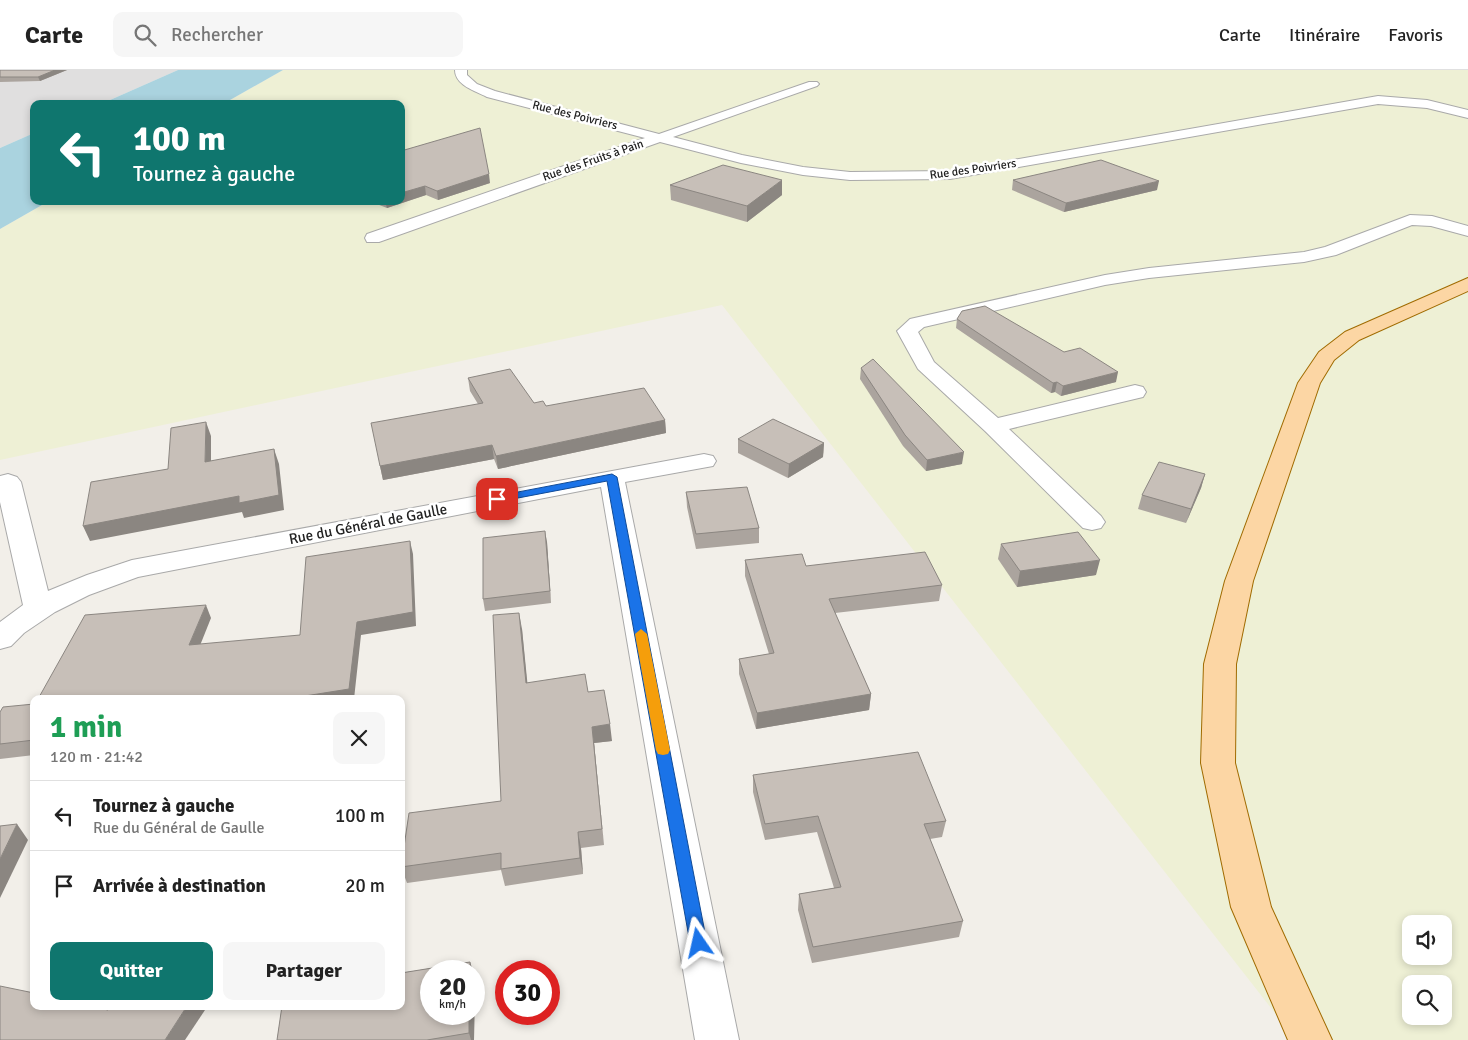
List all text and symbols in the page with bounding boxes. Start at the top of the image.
search box [113,12,463,57]
text: Carte [25,20,83,50]
icon: search [131,21,159,49]
text: Rechercher [171,23,263,47]
text: Carte [1219,24,1261,46]
text: Itinéraire [1289,24,1360,46]
text: Favoris [1388,24,1443,46]
street label: Rue des Poivriers [531,98,619,133]
text: 100 m [133,117,226,160]
icon: left [50,120,115,185]
street label: Rue des Fruits à Pain [541,136,646,185]
street label: Rue des Poivriers [929,156,1017,183]
text: Tournez à gauche [133,160,295,187]
pin [476,478,518,520]
icon: arrive [483,485,511,513]
street label: Rue du Général de Gaulle [287,500,449,548]
text: 1 min [50,709,122,746]
button: close [333,712,385,764]
text: 120 m · 21:42 [50,747,143,767]
text: Tournez à gauche [93,794,234,818]
icon: left [50,802,78,830]
text: 100 m [335,804,385,828]
text: Rue du Général de Gaulle [93,818,265,838]
icon: arrive [50,872,78,900]
text: Arrivée à destination [93,874,266,898]
text: 20 m [345,874,385,898]
map controls [1402,915,1452,1025]
button: sound [1402,915,1452,965]
position arrow [672,916,724,968]
button: Quitter [50,942,213,1000]
button: Partager [223,942,385,1000]
speed limit sign: 30 [495,960,560,1025]
text: 20 [439,971,466,1002]
button: search [1402,975,1452,1025]
text: km/h [439,997,466,1012]

